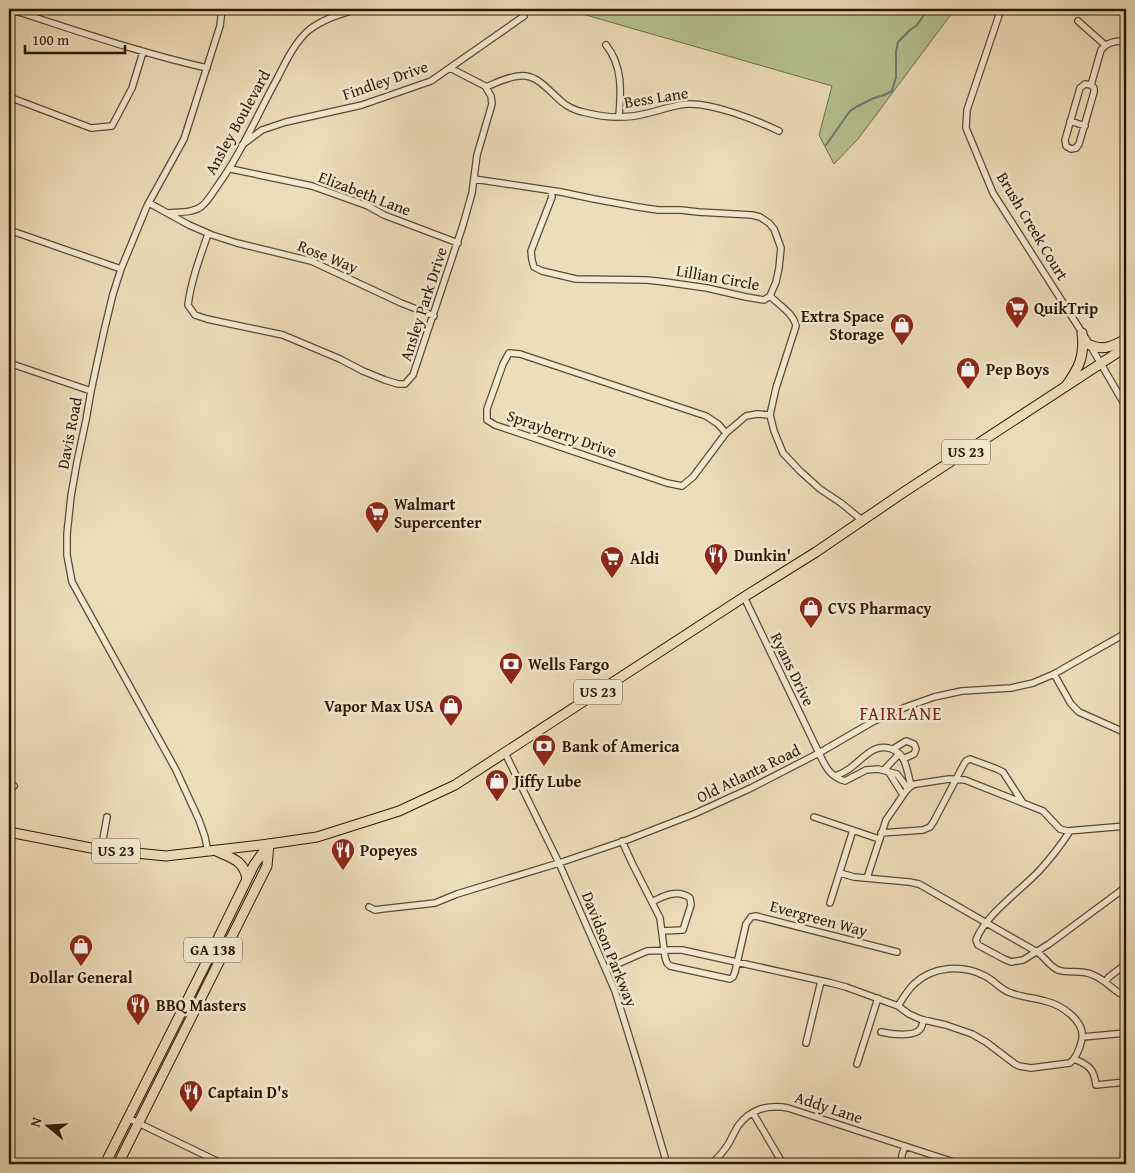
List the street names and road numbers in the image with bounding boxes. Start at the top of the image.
street label: Findley Drive [339,54,431,106]
street label: Ansley Boulevard [198,65,276,179]
street label: Bess Lane [622,80,690,114]
street label: Elizabeth Lane [315,164,415,222]
street label: Brush Creek Court [991,167,1075,285]
street label: Rose Way [294,233,362,279]
street label: Ansley Park Drive [393,244,453,364]
street label: Lillian Circle [674,258,762,296]
street label: Davis Road [50,395,88,471]
street label: Sprayberry Drive [504,403,620,463]
road number: US 23 [942,440,990,464]
street label: Ryans Drive [765,628,821,710]
road number: US 23 [574,680,622,704]
street label: Old Atlanta Road [692,737,804,809]
road number: US 23 [92,838,140,864]
street label: Davidson Parkway [576,888,644,1010]
street label: Evergreen Way [768,893,870,943]
road number: GA 138 [184,938,242,962]
street label: Addy Lane [792,1085,866,1129]

